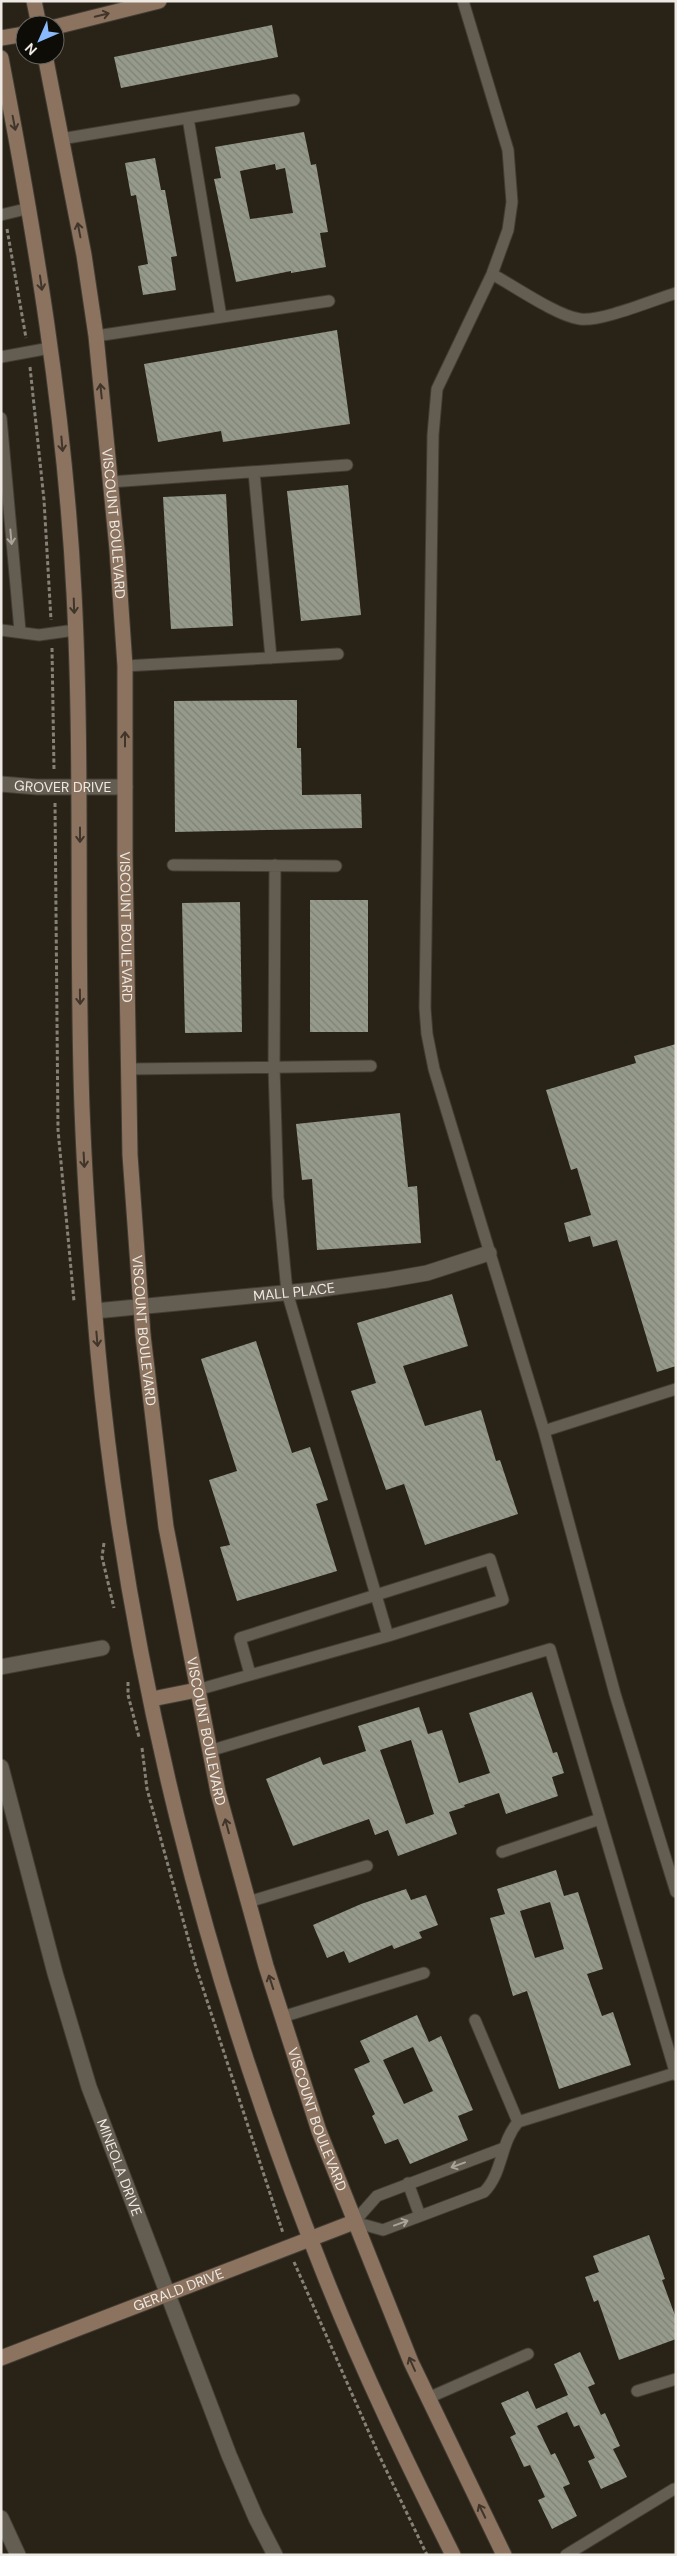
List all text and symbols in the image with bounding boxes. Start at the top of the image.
one-way arrow [94,10,110,19]
north arrow [15,15,65,65]
text: N [21,39,41,59]
one-way arrow [10,115,19,131]
one-way arrow [74,223,84,239]
one-way arrow [37,275,47,291]
one-way arrow [96,384,106,400]
one-way arrow [57,436,67,452]
street label: VISCOUNT BOULEVARD [98,447,129,599]
one-way arrow [7,528,16,544]
one-way arrow [70,598,79,614]
one-way arrow [120,731,130,747]
street label: GROVER DRIVE [14,776,112,796]
one-way arrow [75,826,85,843]
street label: VISCOUNT BOULEVARD [116,851,136,1003]
one-way arrow [75,989,85,1005]
one-way arrow [80,1151,89,1167]
street label: VISCOUNT BOULEVARD [128,1254,160,1407]
street label: MALL PLACE [253,1278,336,1305]
one-way arrow [92,1331,102,1347]
street label: VISCOUNT BOULEVARD [183,1655,230,1808]
one-way arrow [222,1818,232,1834]
one-way arrow [266,1975,276,1991]
street label: VISCOUNT BOULEVARD [284,2045,351,2194]
street label: MINEOLA DRIVE [93,2116,146,2219]
one-way arrow [451,2161,466,2170]
one-way arrow [393,2218,408,2227]
street label: GERALD DRIVE [131,2264,226,2315]
one-way arrow [407,2357,417,2372]
one-way arrow [477,2504,486,2519]

